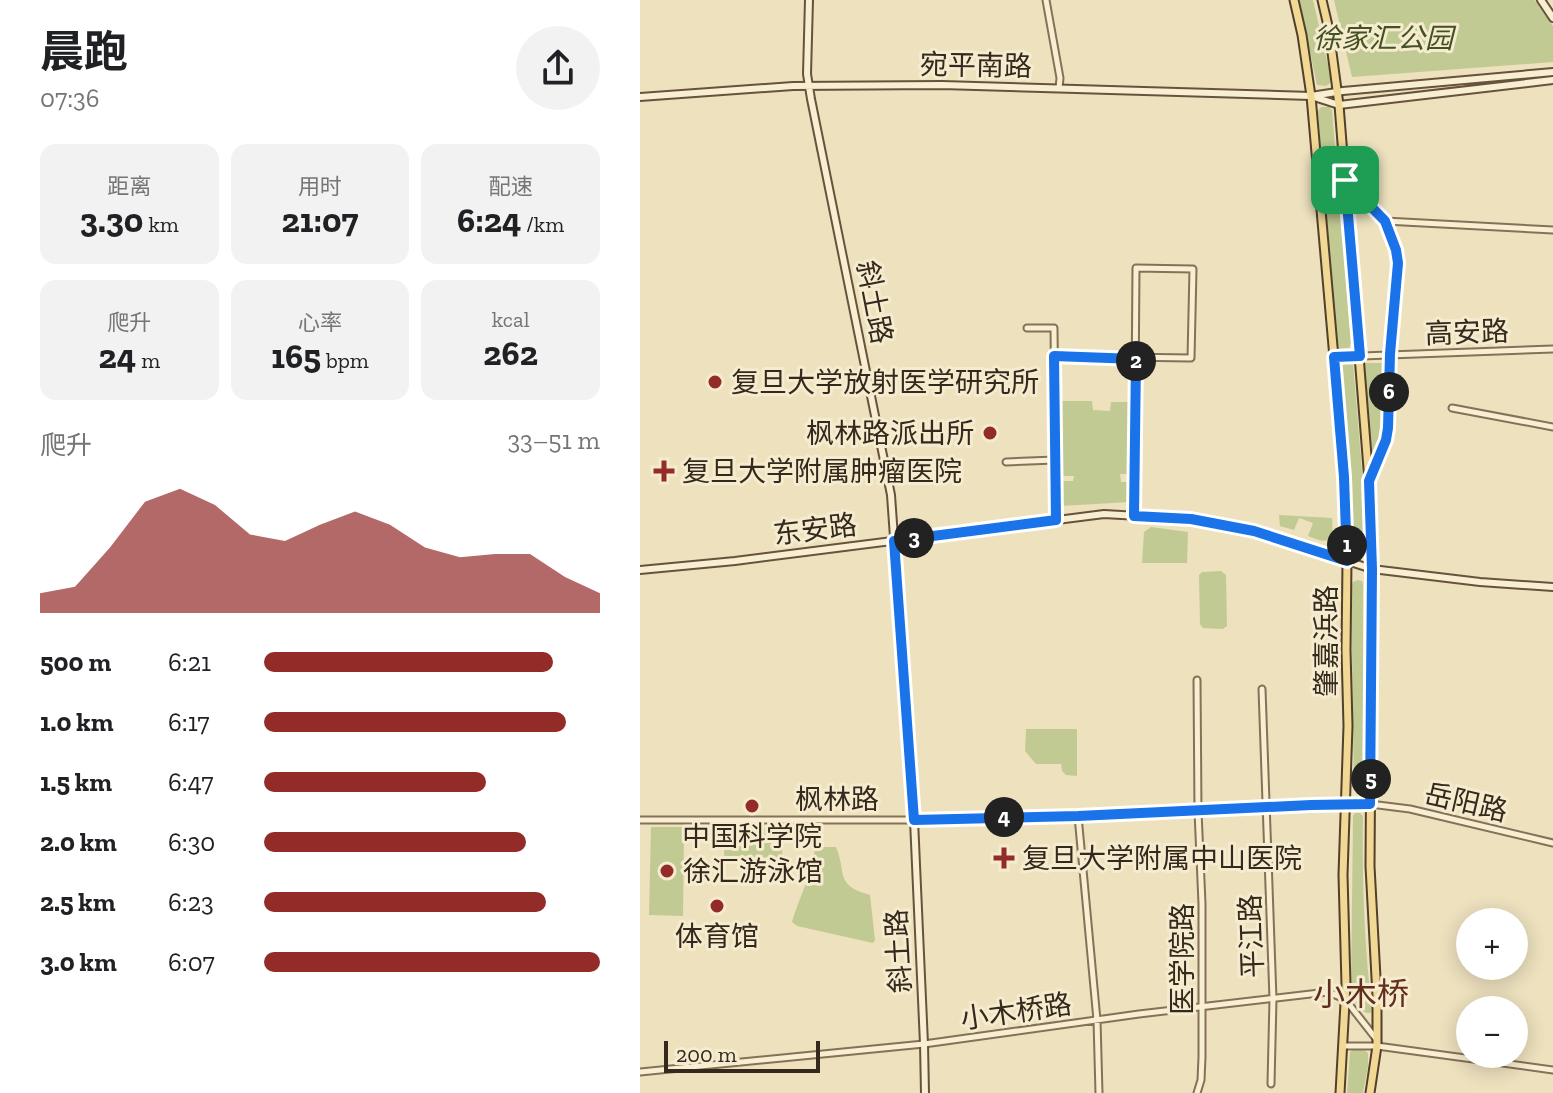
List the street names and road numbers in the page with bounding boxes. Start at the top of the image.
street label: 宛平南路 [920,48,1032,83]
street label: 斜土路 [850,258,899,346]
street label: 高安路 [1424,315,1510,350]
street label: 东安路 [771,508,859,551]
street label: 肇嘉浜路 [1310,585,1343,697]
street label: 岳阳路 [1421,777,1511,828]
street label: 枫林路 [795,783,879,816]
street label: 平江路 [1234,893,1269,979]
street label: 医学院路 [1166,903,1199,1015]
street label: 斜土路 [880,908,917,994]
street label: 小木桥路 [958,987,1074,1036]

